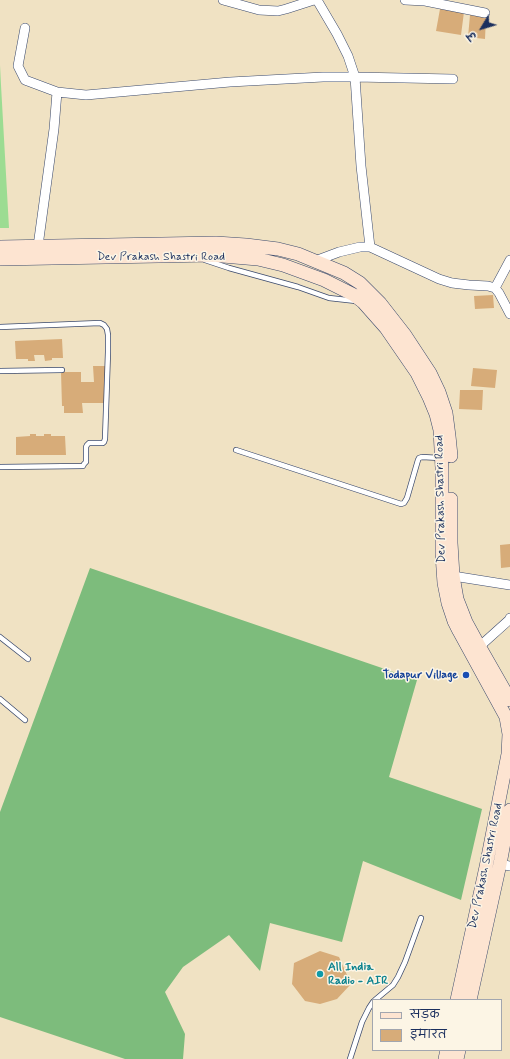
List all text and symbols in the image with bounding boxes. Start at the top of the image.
north arrow [462,8,502,48]
text: उ [465,28,480,43]
street label: Dev Prakash Shastri Road [97,250,225,264]
street label: Dev Prakash Shastri Road [433,435,449,563]
place label: Todapur Village [383,668,458,682]
marker: Todapur Village [461,670,471,680]
street label: Dev Prakash Shastri Road [466,802,506,930]
place label: All India Radio - AIR [328,960,388,988]
marker: All India Radio - AIR [315,969,325,979]
legend [372,999,502,1051]
text: सड़क [410,1007,440,1023]
text: इमारत [410,1027,447,1043]

